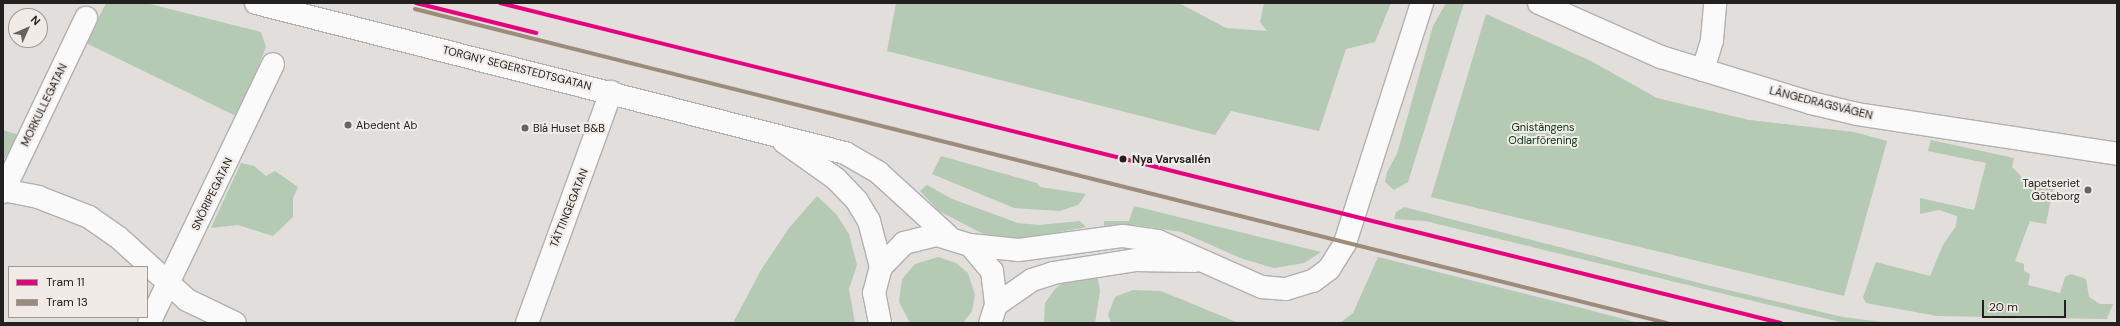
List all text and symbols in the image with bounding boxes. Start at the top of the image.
north arrow [8,8,48,48]
text: N [28,12,44,28]
street label: TORGNY SEGERSTEDTSGATAN [441,43,593,93]
street label: MORKULLEGATAN [18,61,70,149]
street label: LÅNGEDRAGSVÄGEN [1768,84,1874,122]
place label: Abedent Ab [356,118,417,132]
marker: Abedent Ab [343,120,353,130]
place label: Blå Huset B&B [533,121,605,135]
park label: Gnistängens Odlarförening [1508,121,1578,147]
marker: Blå Huset B&B [520,123,530,133]
marker: Nya Varvsallén [1116,152,1130,166]
place label: Nya Varvsallén [1132,152,1211,166]
street label: SNÖRIPEGATAN [189,156,235,232]
street label: TÄTTINGEGATAN [547,167,591,249]
place label: Tapetseriet Göteborg [2023,177,2080,203]
marker: Tapetseriet Göteborg [2083,185,2093,195]
legend [8,266,148,318]
text: Tram 11 [46,274,84,290]
scale bar [1984,292,2068,318]
text: Tram 13 [46,294,88,310]
text: 20 m [1989,299,2018,315]

